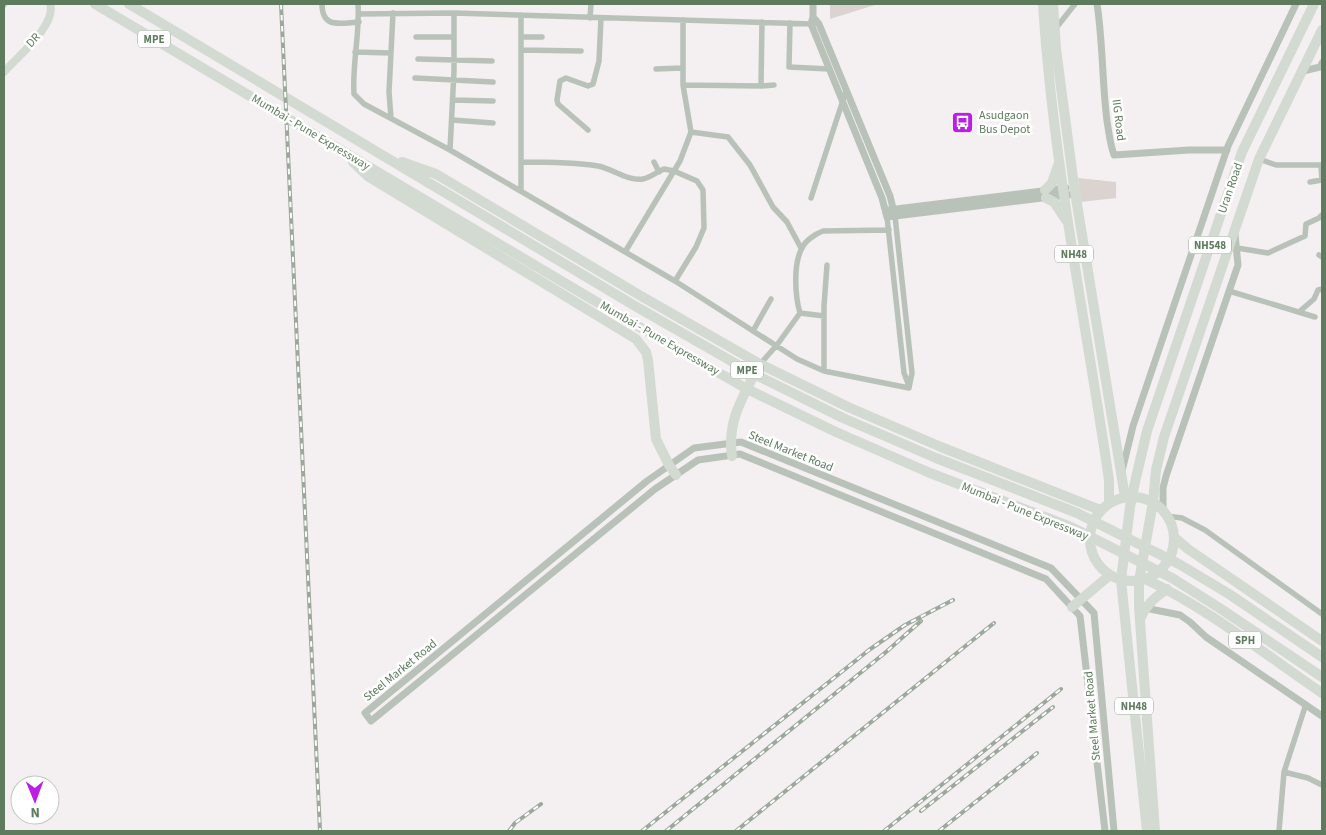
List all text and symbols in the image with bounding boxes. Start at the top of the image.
street label: DR [22,29,45,51]
road number: MPE [138,30,170,48]
street label: Mumbai - Pune Expressway [248,90,374,175]
street label: IIG Road [1108,98,1129,142]
place label: Asudgaon Bus Depot [979,107,1030,138]
bus stop icon: Asudgaon Bus Depot [951,110,975,134]
street label: Uran Road [1214,161,1247,216]
road number: NH548 [1189,236,1231,254]
road number: NH48 [1055,245,1093,262]
street label: Mumbai - Pune Expressway [597,297,723,380]
road number: MPE [731,362,763,378]
street label: Steel Market Road [746,427,836,476]
street label: Mumbai - Pune Expressway [959,478,1091,545]
road number: SPH [1229,632,1261,648]
street label: Steel Market Road [360,635,441,705]
street label: Steel Market Road [1080,670,1105,762]
road number: NH48 [1115,698,1153,714]
north arrow [10,775,60,825]
text: N [30,802,40,822]

